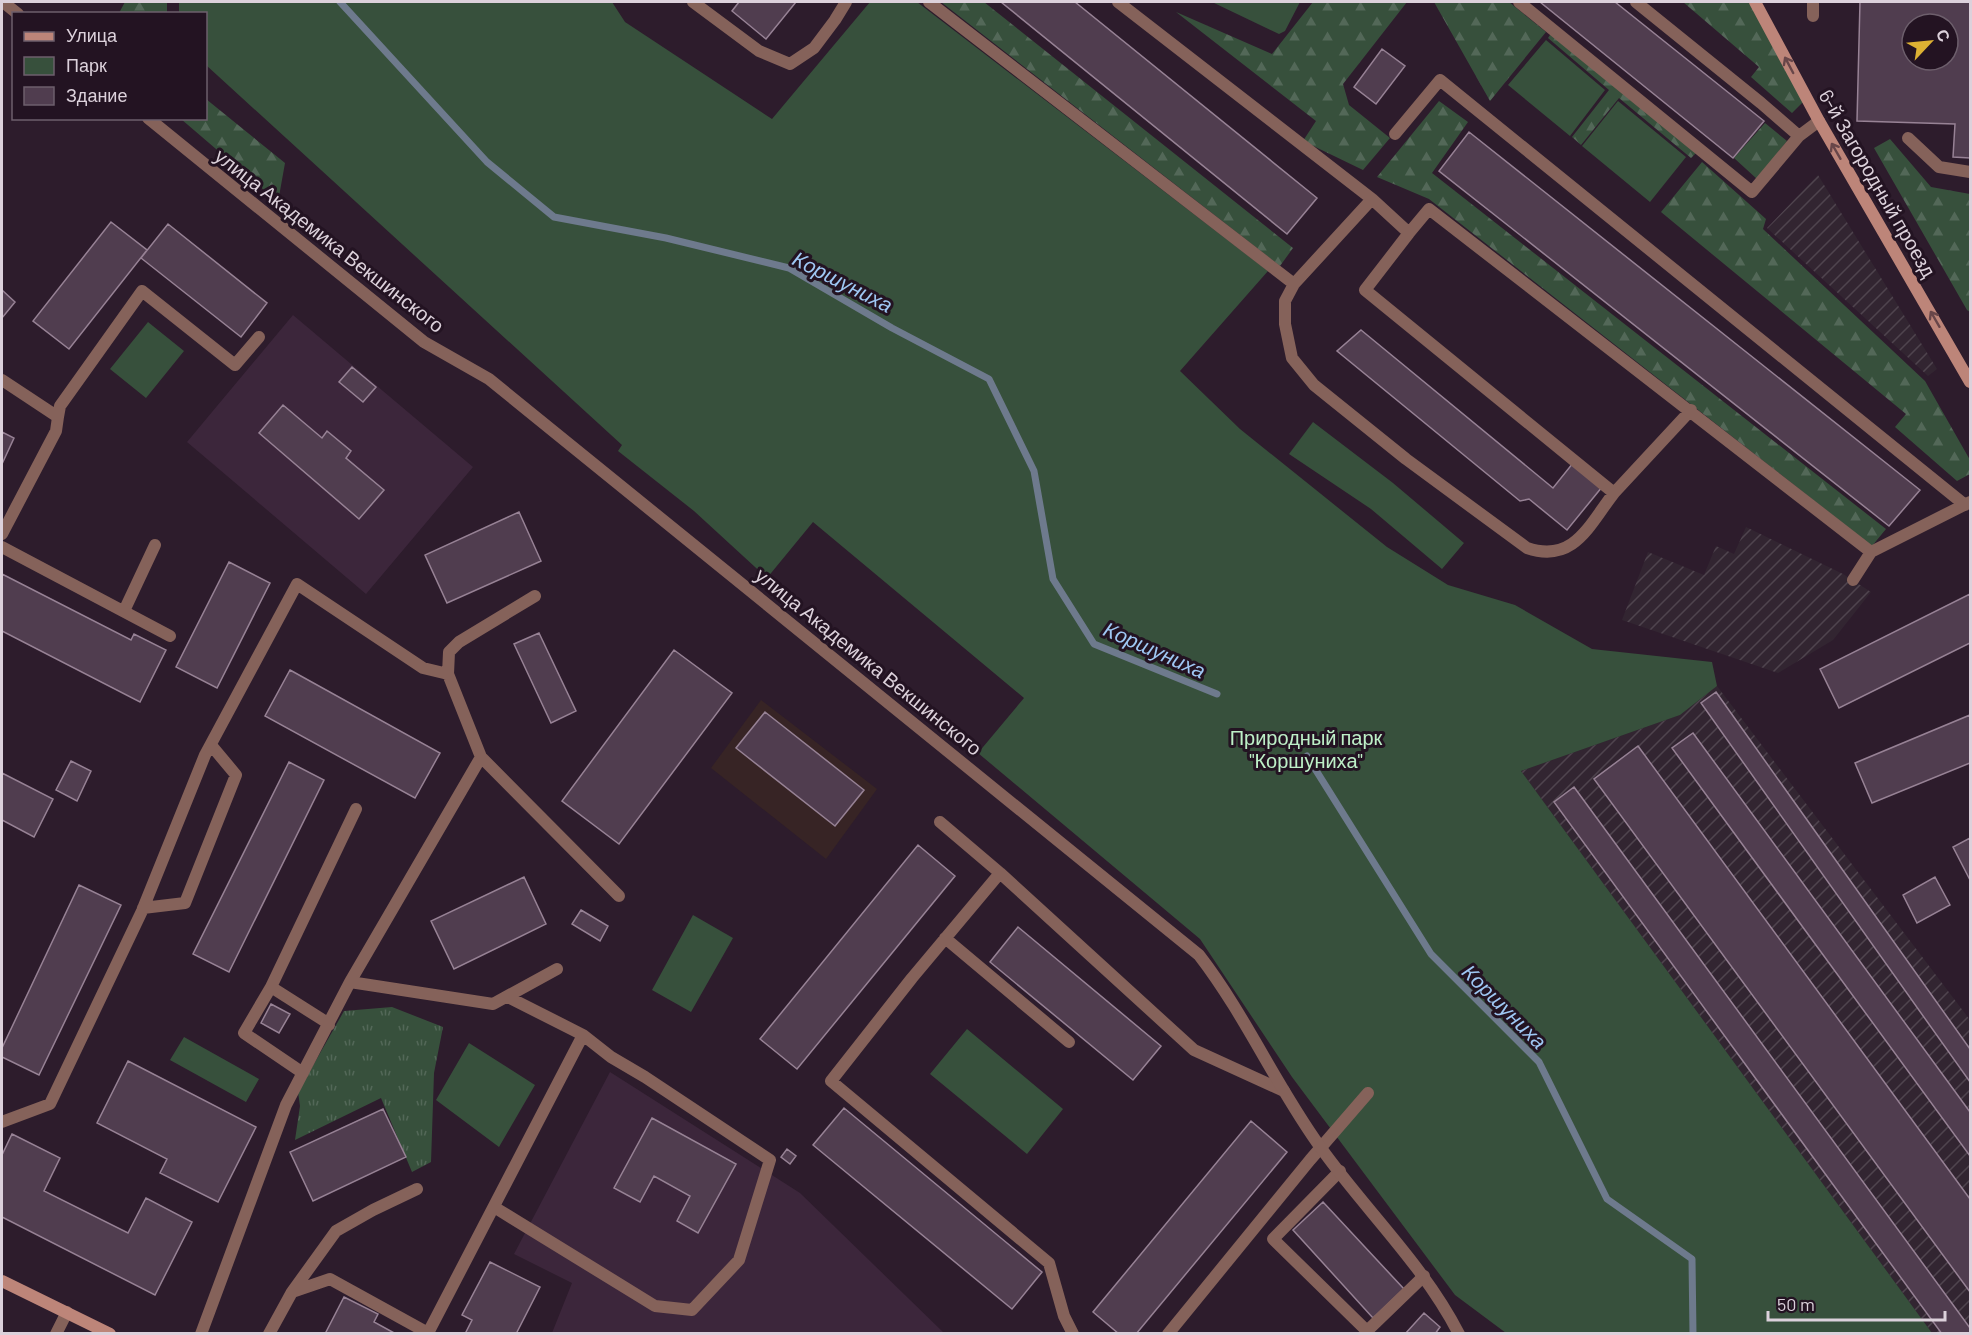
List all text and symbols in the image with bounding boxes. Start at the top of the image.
legend [12,12,207,120]
north arrow [1900,12,1960,72]
text: Улица [66,24,118,46]
text: С [1933,26,1955,45]
text: Парк [66,54,107,76]
one-way arrow [1783,57,1795,74]
text: Здание [66,84,127,106]
street label: 6-й Загородный проезд [1814,85,1942,281]
street label: улица Академика Векшинского [211,143,449,337]
one-way arrow [1830,143,1842,160]
water label: Коршуниха [789,245,897,317]
one-way arrow [1928,311,1940,328]
street label: улица Академика Векшинского [751,562,987,760]
water label: Коршуниха [1100,615,1210,683]
park label: Природный парк "Коршуниха" [1230,725,1383,772]
water label: Коршуниха [1458,959,1552,1053]
scale bar [1768,1284,1945,1322]
text: 50 m [1777,1293,1815,1315]

